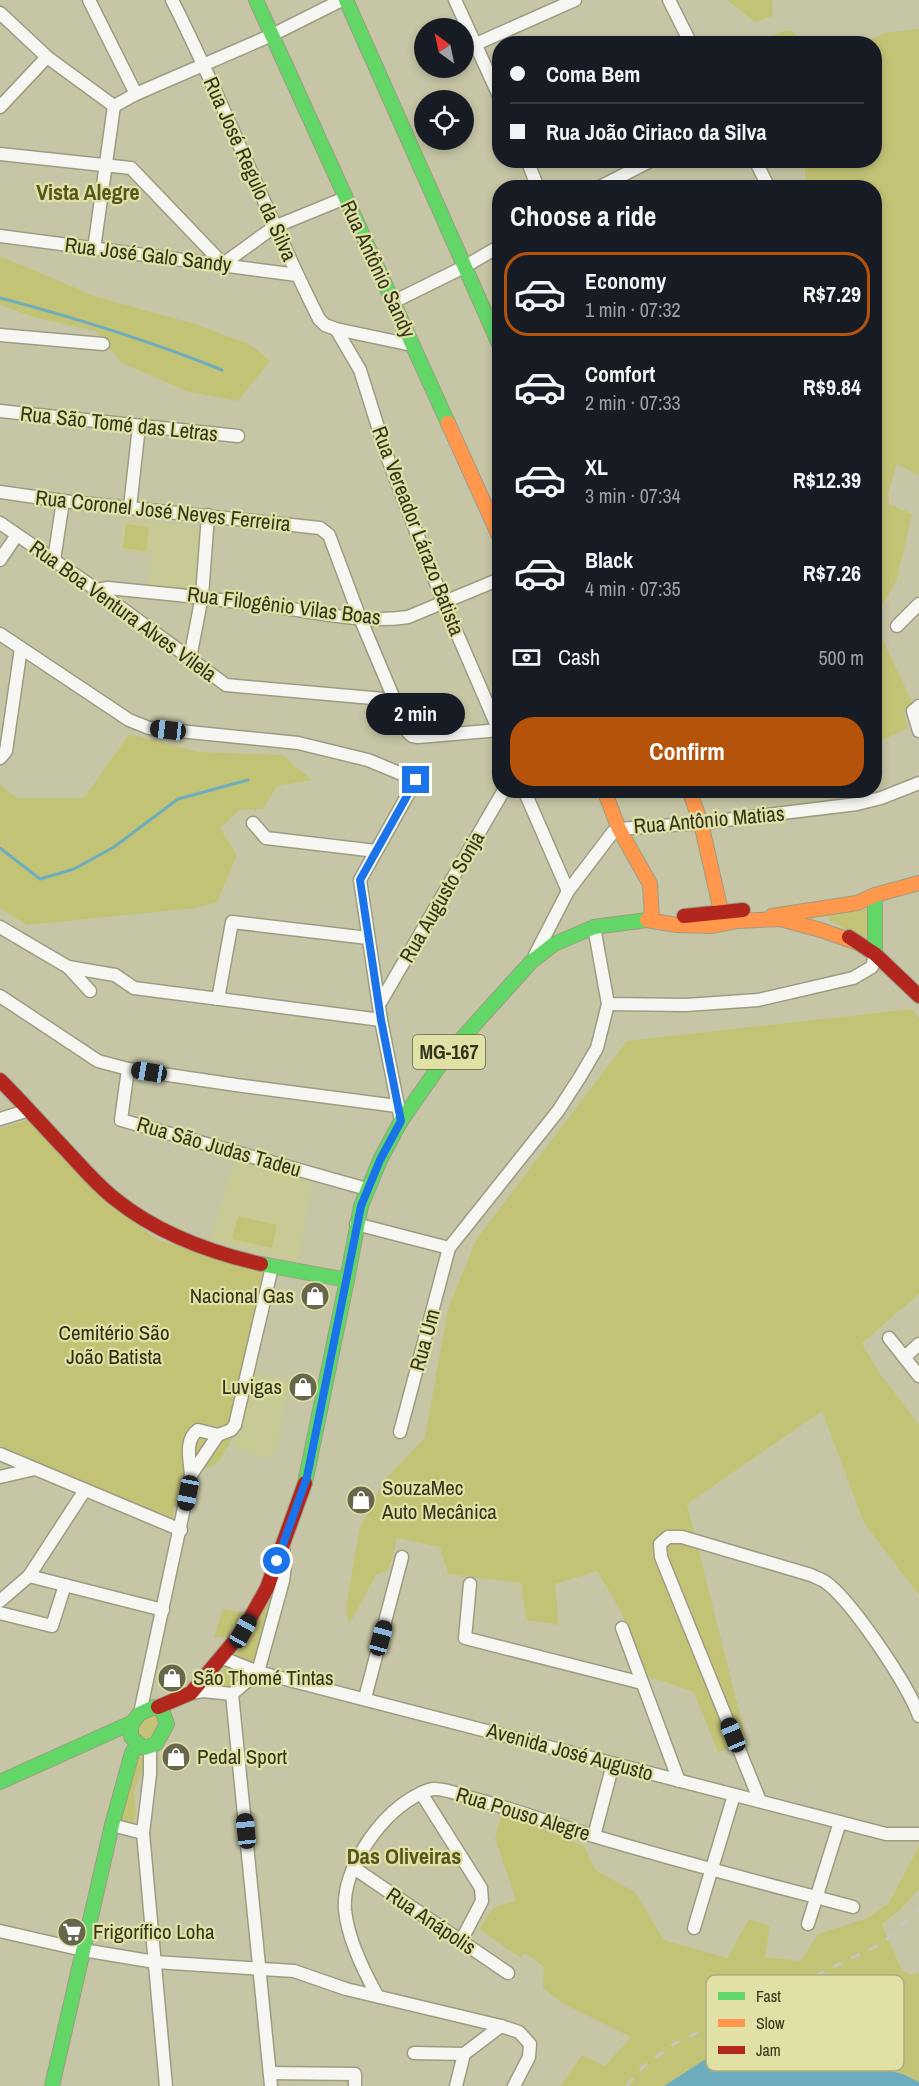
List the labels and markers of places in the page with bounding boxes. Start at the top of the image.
shop icon: Nacional Gas [299,1280,331,1312]
place label: Nacional Gas [190,1281,294,1310]
shop icon: Luvigas [287,1371,319,1403]
place label: Luvigas [222,1372,282,1401]
place label: SouzaMec Auto Mecânica [381,1473,497,1526]
shop icon: SouzaMec Auto Mecânica [345,1484,377,1516]
shop icon: São Thomé Tintas [156,1662,188,1694]
place label: São Thomé Tintas [193,1663,334,1692]
shop icon: Pedal Sport [160,1741,192,1773]
place label: Pedal Sport [197,1742,287,1771]
supermarket icon: Frigorífico Loha [56,1916,88,1948]
place label: Frigorífico Loha [93,1917,215,1946]

